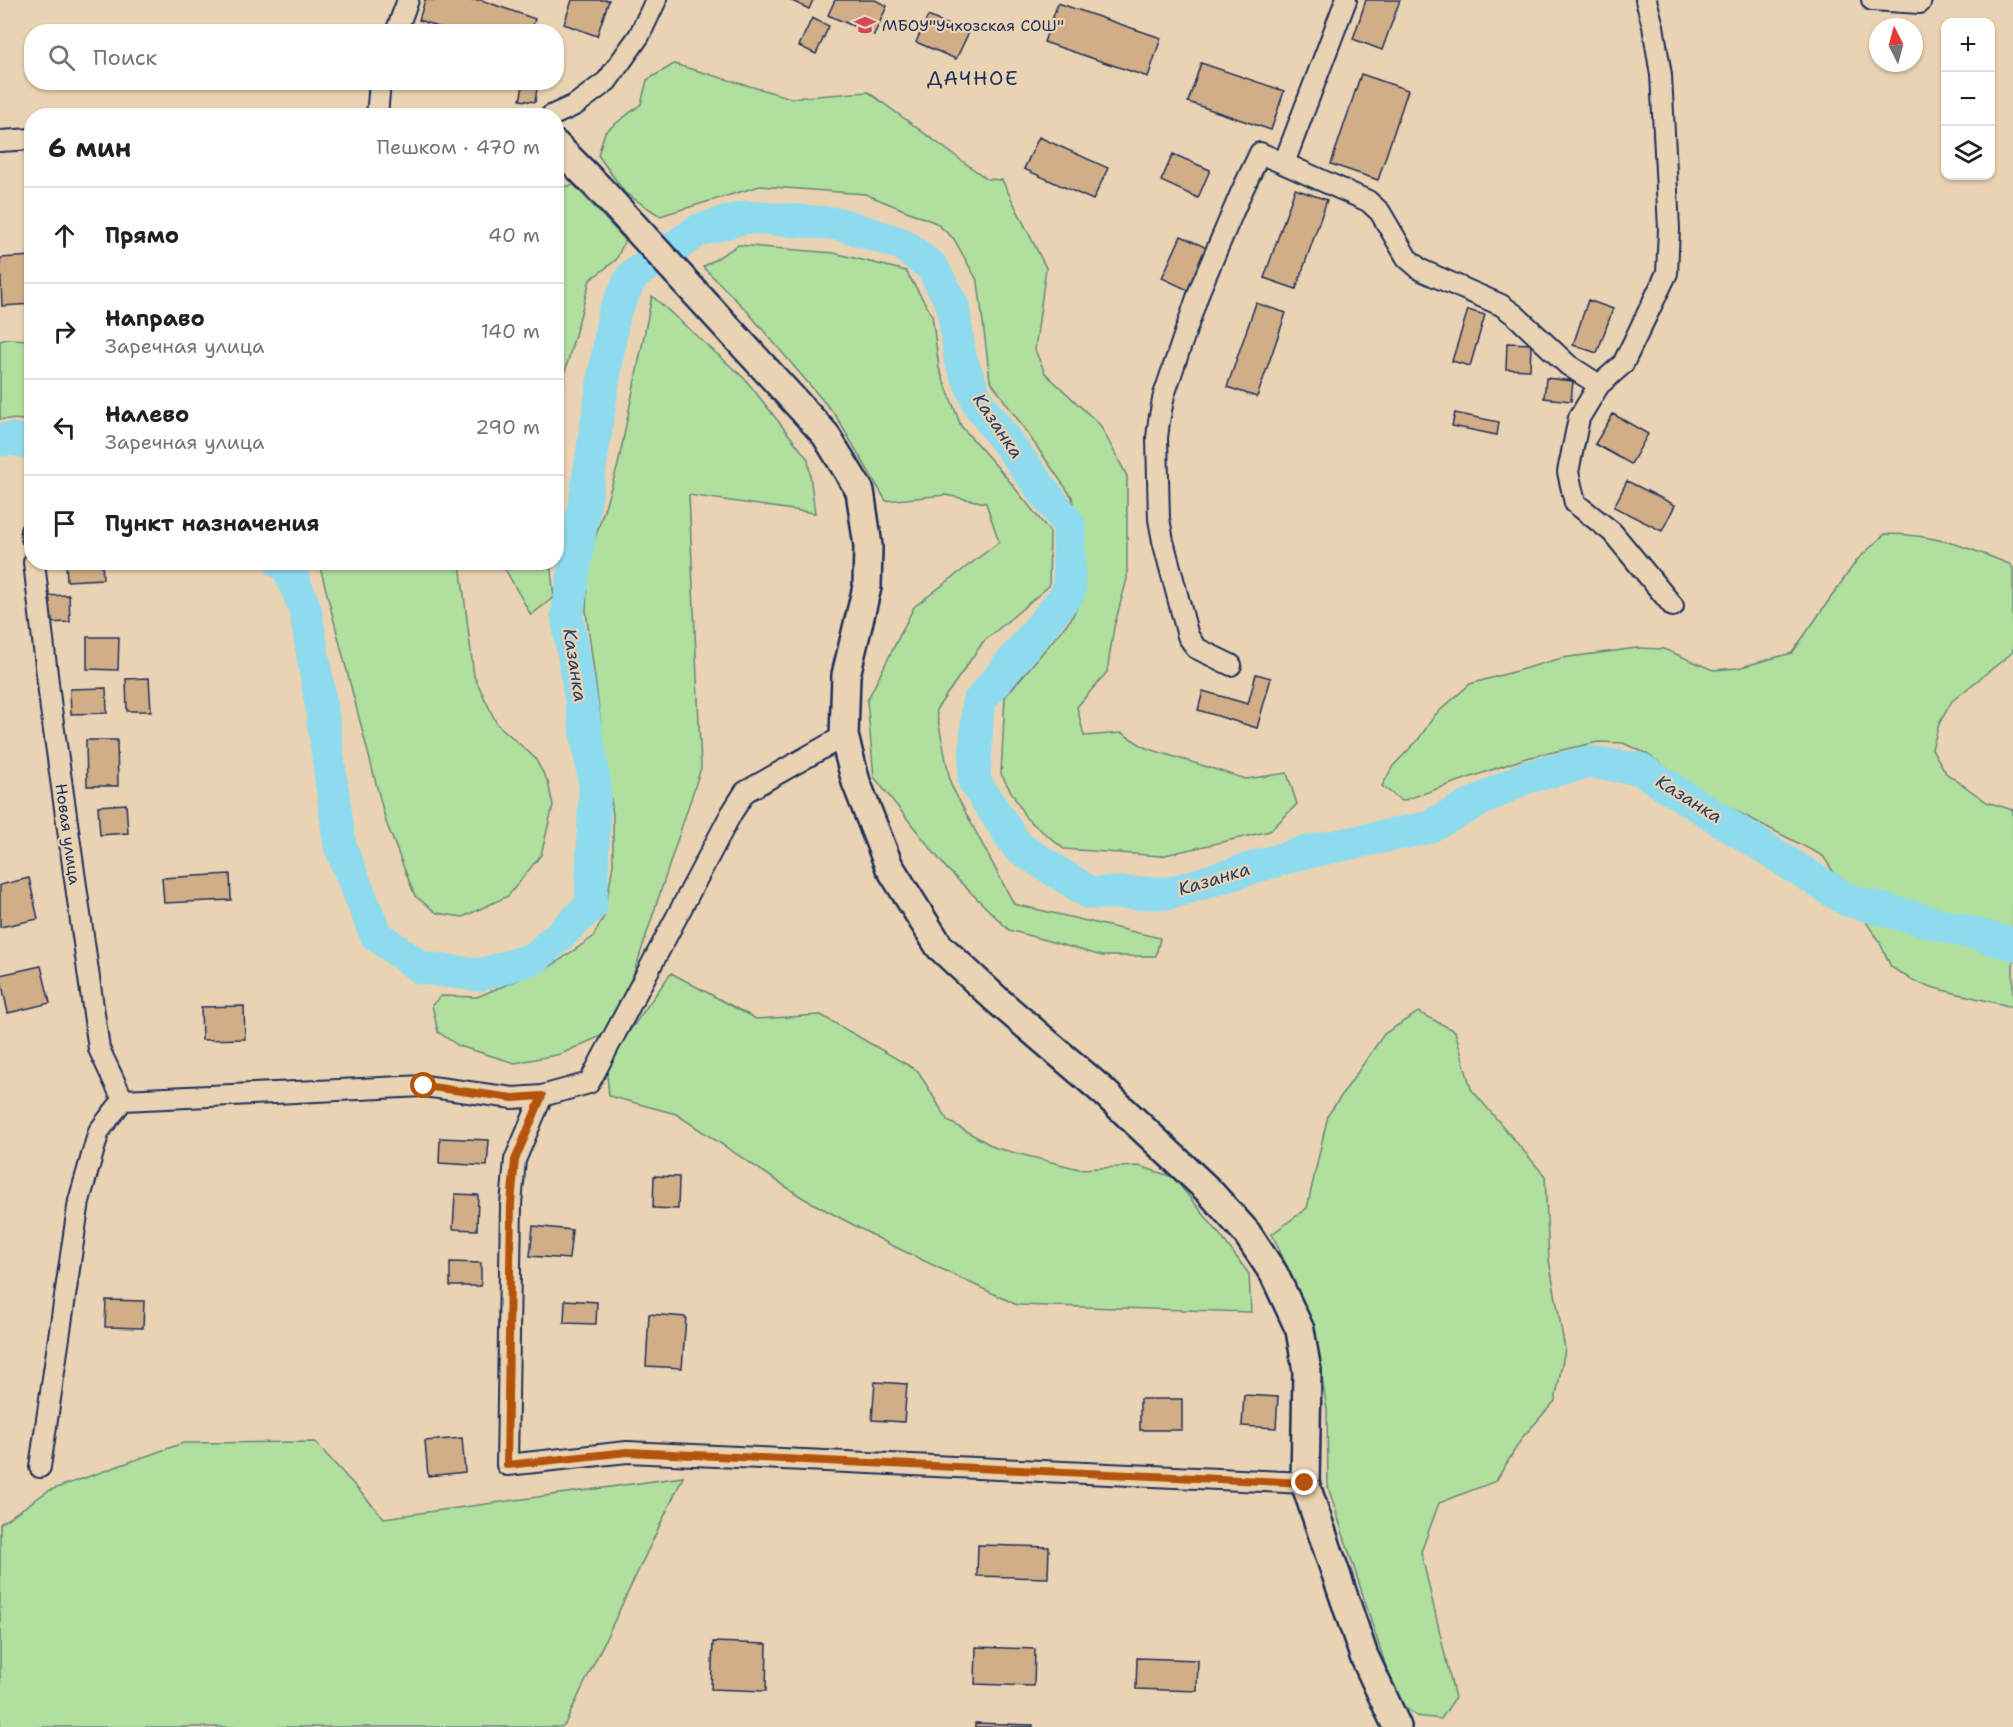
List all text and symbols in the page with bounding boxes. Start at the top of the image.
school or university icon: МБОУ"Учхозская СОШ" [853,13,877,37]
place label: МБОУ"Учхозская СОШ" [882,15,1064,36]
north arrow [1869,18,1923,72]
map controls [1941,18,1995,180]
button: + [1941,18,1995,72]
search box [24,24,564,90]
icon: search [45,41,78,74]
text: Поиск [93,43,157,72]
district label: ДАЧНОЕ [927,65,1019,91]
button: − [1941,72,1995,126]
button: layers [1941,126,1995,180]
text: 6 мин [48,130,131,165]
text: Пешком · 470 m [377,134,540,160]
icon: ahead [48,219,81,252]
text: Прямо [105,221,179,250]
text: 40 m [488,222,540,248]
text: Направо [105,304,205,333]
icon: right [48,315,81,348]
text: 140 m [481,318,540,344]
text: Заречная улица [105,333,265,359]
water label: Казанка [967,389,1029,463]
text: Налево [105,400,189,429]
icon: left [48,411,81,444]
text: 290 m [475,414,540,440]
text: Заречная улица [105,429,265,455]
icon: arrive [48,507,81,540]
text: Пункт назначения [105,509,319,538]
water label: Казанка [557,627,593,703]
water label: Казанка [1651,769,1727,829]
street label: Новая улица [50,782,86,886]
water label: Казанка [1175,857,1253,901]
route start [410,1072,436,1098]
route end [1291,1469,1317,1495]

